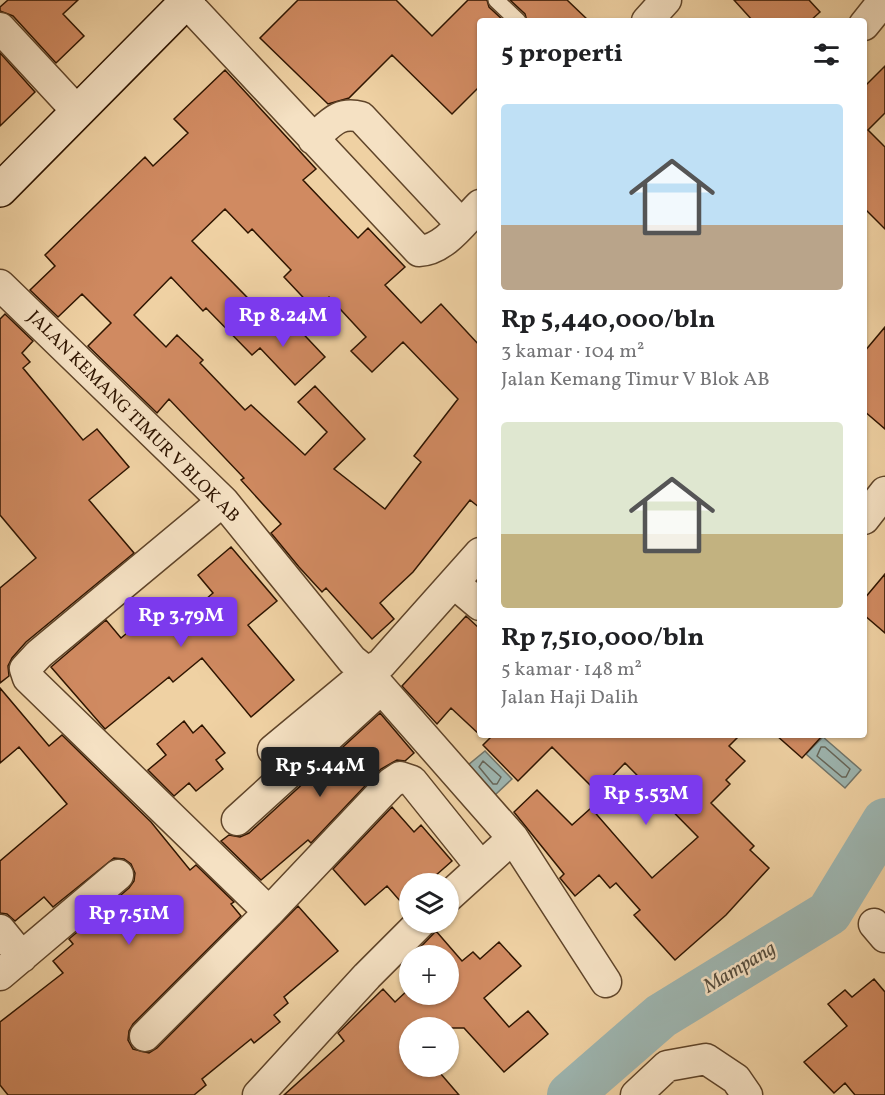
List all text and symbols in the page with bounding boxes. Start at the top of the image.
text: 5 properti [501,36,623,72]
icon: filters [810,38,843,71]
icon: home [618,143,726,251]
pin: Rp 8.24M [221,297,345,348]
text: Rp 8.24M [239,302,327,330]
text: Rp 5,440,000/bln [501,302,715,338]
street label: JALAN KEMANG TIMUR V BLOK AB [21,305,245,529]
text: 3 kamar · 104 m² [501,338,644,366]
text: Jalan Kemang Timur V Blok AB [501,366,770,394]
icon: home [618,461,726,569]
pin: Rp 3.79M [119,597,243,648]
text: Rp 3.79M [138,602,224,630]
text: Rp 7,510,000/bln [501,620,704,656]
text: 5 kamar · 148 m² [501,656,642,684]
text: Jalan Haji Dalih [501,684,639,712]
pin: Rp 5.44M [258,747,382,798]
text: Rp 5.44M [275,752,365,780]
pin: Rp 5.53M [584,775,708,826]
text: Rp 5.53M [604,780,688,808]
map controls [399,873,459,1077]
button: layers [399,873,459,933]
pin: Rp 7.51M [67,895,191,946]
text: Rp 7.51M [89,900,169,928]
water label: Mampang [698,935,782,1001]
button: + [399,945,459,1005]
button: − [399,1017,459,1077]

